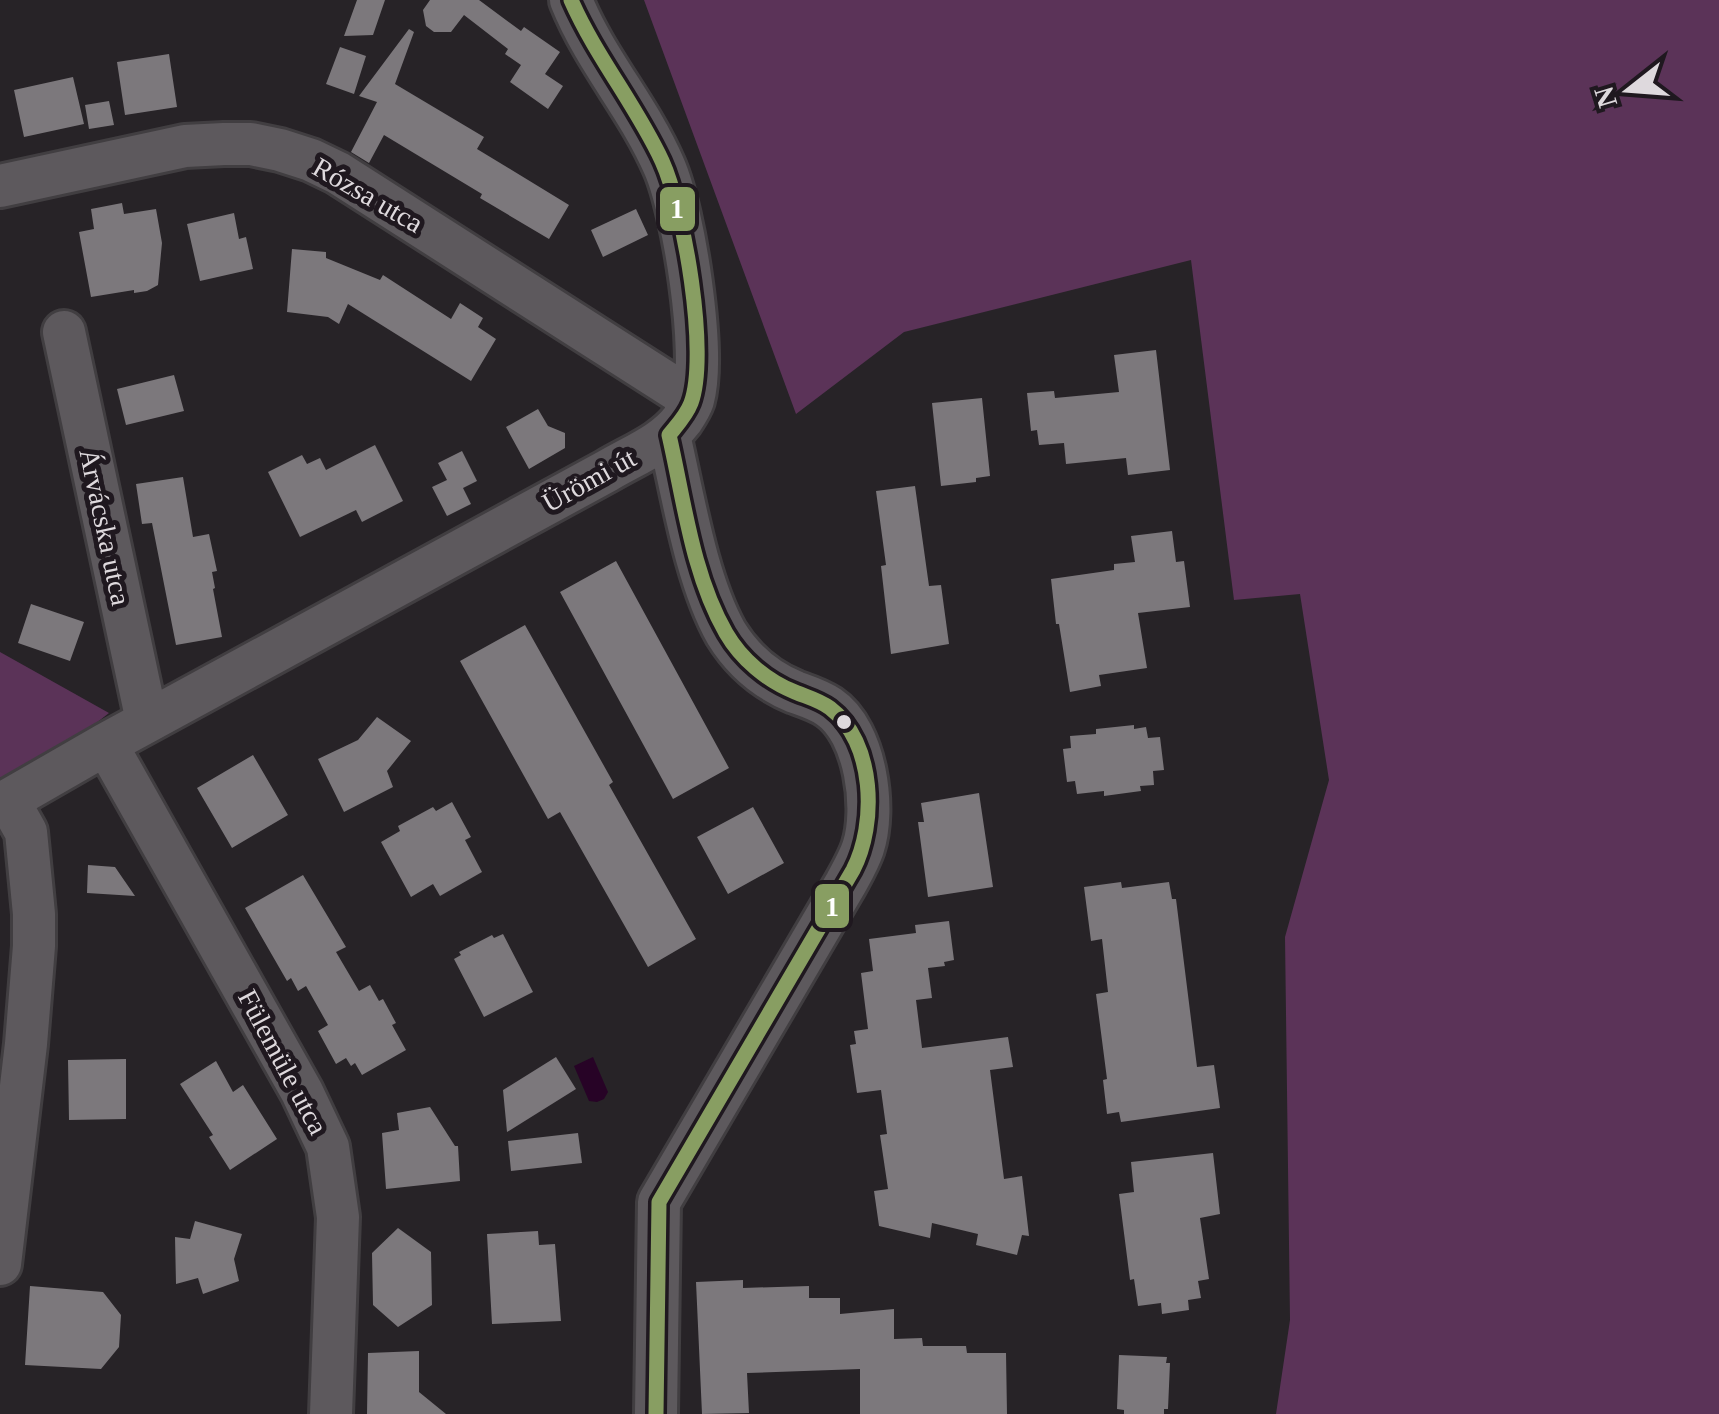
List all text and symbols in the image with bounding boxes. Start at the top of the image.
north arrow [1579,40,1679,140]
text: N [1588,83,1623,111]
street label: Rózsa utca [307,151,429,239]
line badge: 1 [658,185,697,233]
text: 1 [670,193,684,224]
street label: Ürömi út [537,442,641,518]
street label: Árvácska utca [73,446,137,609]
unlabelled marker [834,712,854,732]
line badge: 1 [813,882,851,930]
text: 1 [825,891,839,922]
street label: Fülemüle utca [232,984,334,1140]

